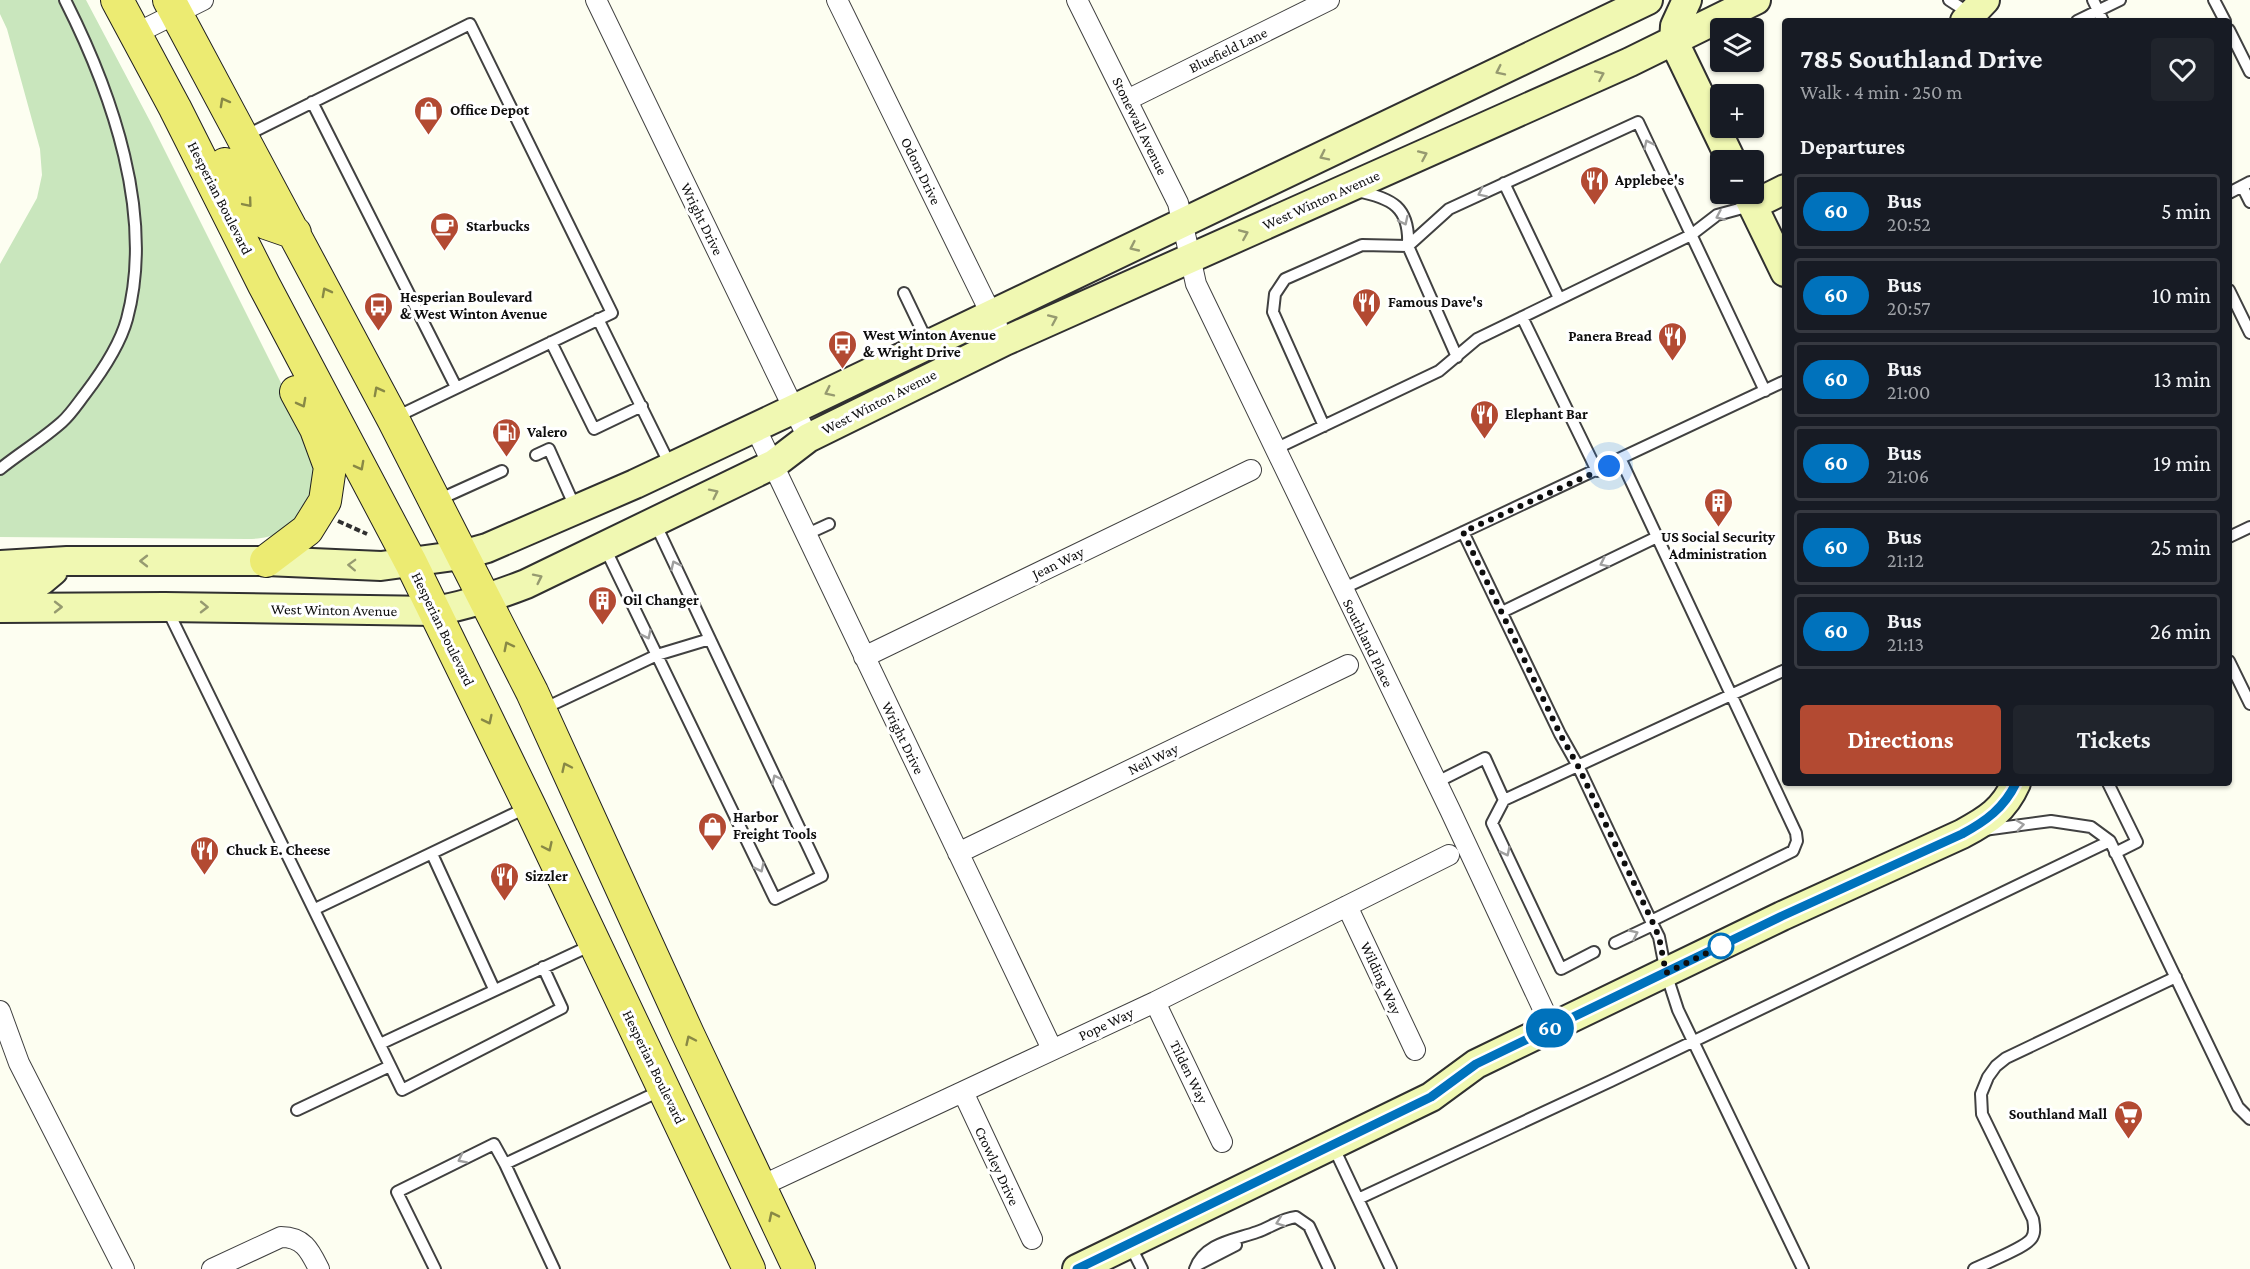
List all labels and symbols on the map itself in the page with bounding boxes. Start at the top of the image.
street label: Bluefield Lane [1186,24,1270,76]
one-way arrow [1495,64,1506,76]
one-way arrow [1594,70,1605,82]
street label: Stonewall Avenue [1109,75,1171,178]
shop icon: Office Depot [413,94,445,136]
one-way arrow [220,98,231,108]
place label: Office Depot [450,102,530,118]
street label: Odom Drive [898,135,944,208]
street label: Hesperian Boulevard [184,139,255,258]
one-way arrow [1644,139,1656,150]
one-way arrow [1320,148,1331,160]
one-way arrow [1416,151,1427,163]
restaurant icon: Applebee's [1578,164,1610,206]
street label: West Winton Avenue [1260,167,1382,233]
place label: Applebee's [1614,172,1684,188]
street label: Wright Drive [677,180,727,259]
one-way arrow [1478,186,1489,198]
one-way arrow [241,196,252,207]
one-way arrow [1715,209,1726,221]
cafe icon: Starbucks [429,210,461,252]
one-way arrow [1397,214,1409,225]
place label: Starbucks [466,218,530,234]
one-way arrow [1238,229,1249,241]
one-way arrow [1129,239,1140,251]
restaurant icon: Famous Dave's [1351,286,1383,328]
one-way arrow [322,288,333,298]
place label: Hesperian Boulevard & West Winton Avenue [400,289,547,322]
bus stop icon: Hesperian Boulevard & West Winton Avenue [363,290,395,332]
place label: Famous Dave's [1388,294,1483,310]
one-way arrow [1046,315,1057,327]
restaurant icon: Panera Bread [1657,320,1689,362]
place label: West Winton Avenue & Wright Drive [862,327,996,360]
bus stop icon: West Winton Avenue & Wright Drive [826,328,858,370]
place label: Panera Bread [1568,328,1653,344]
street label: West Winton Avenue [819,366,939,438]
one-way arrow [824,384,835,396]
one-way arrow [374,387,385,397]
one-way arrow [295,397,306,408]
restaurant icon: Elephant Bar [1468,398,1500,440]
place label: Elephant Bar [1505,406,1588,422]
fuel station icon: Valero [490,416,522,458]
place label: Valero [526,424,567,440]
your location [1594,451,1624,481]
one-way arrow [353,460,364,470]
building icon: US Social Security Administration [1702,486,1734,528]
one-way arrow [707,488,718,500]
place label: US Social Security Administration [1661,529,1776,562]
street label: Jean Way [1028,544,1087,584]
one-way arrow [140,555,149,567]
one-way arrow [1599,555,1610,567]
one-way arrow [348,559,357,571]
one-way arrow [670,561,682,572]
street label: Hesperian Boulevard [408,569,478,689]
one-way arrow [532,574,543,585]
building icon: Oil Changer [586,584,618,626]
place label: Oil Changer [623,592,699,608]
street label: Southland Place [1340,596,1396,690]
one-way arrow [54,601,63,614]
one-way arrow [200,601,209,613]
street label: West Winton Avenue [271,601,398,619]
one-way arrow [640,629,652,640]
one-way arrow [504,642,515,652]
street label: Wright Drive [878,699,928,778]
one-way arrow [480,714,492,725]
street label: Neil Way [1125,740,1181,779]
one-way arrow [561,763,573,774]
one-way arrow [772,775,784,786]
place label: Harbor Freight Tools [733,809,817,842]
shop icon: Harbor Freight Tools [696,810,728,852]
one-way arrow [2016,820,2025,832]
restaurant icon: Chuck E. Cheese [189,834,221,876]
one-way arrow [541,840,553,851]
place label: Chuck E. Cheese [226,842,330,858]
one-way arrow [1498,846,1510,857]
restaurant icon: Sizzler [488,860,520,902]
one-way arrow [752,861,764,872]
place label: Sizzler [525,868,568,884]
one-way arrow [1627,929,1638,941]
unlabelled marker [1708,933,1734,959]
street label: Wilding Way [1356,939,1405,1017]
street label: Pope Way [1076,1004,1137,1045]
street label: Hesperian Boulevard [619,1007,689,1127]
line badge: 60 [1523,1008,1577,1048]
one-way arrow [686,1035,698,1046]
street label: Tilden Way [1166,1038,1211,1107]
supermarket icon: Southland Mall [2112,1098,2144,1140]
place label: Southland Mall [2009,1106,2108,1122]
street label: Crowley Drive [971,1124,1022,1209]
one-way arrow [458,1152,469,1164]
one-way arrow [769,1212,781,1223]
one-way arrow [1275,1214,1286,1227]

